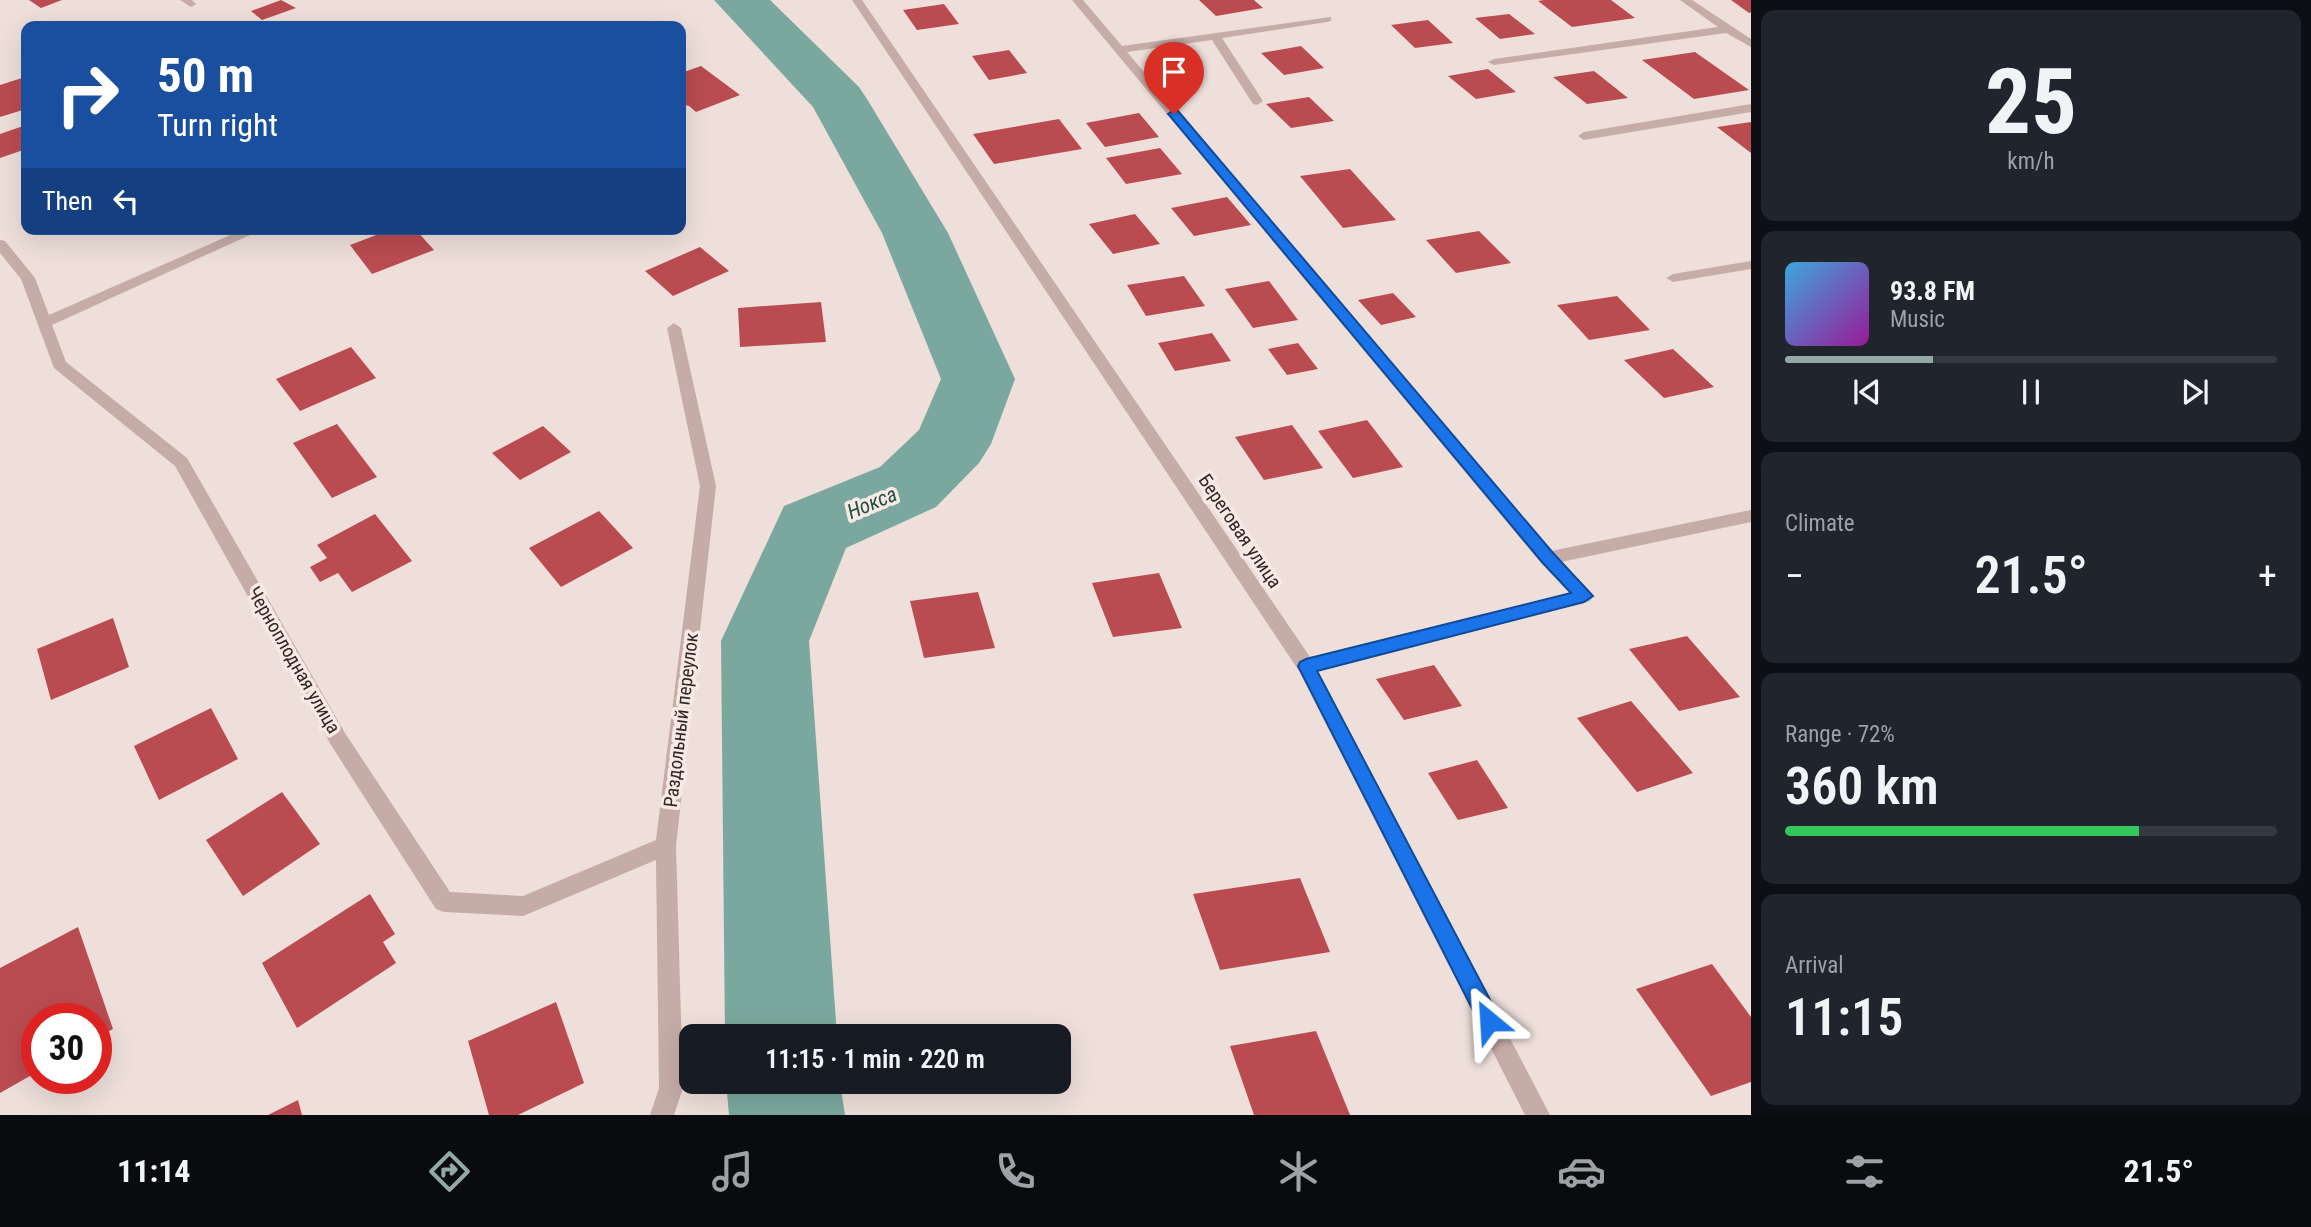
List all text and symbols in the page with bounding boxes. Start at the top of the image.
pin [1144,42,1204,114]
text: 50 m [157,47,254,104]
icon: right [42,49,133,140]
text: 25 [1985,49,2077,155]
icon: arrive [1155,53,1193,91]
text: Turn right [157,106,278,144]
text: km/h [2007,148,2055,175]
icon: left [107,182,145,220]
text: Then [42,186,93,216]
text: 93.8 FM [1890,276,1975,306]
text: Music [1890,306,1945,333]
icon: previous [1848,373,1886,411]
icon: pause [2012,373,2050,411]
icon: next [2176,373,2214,411]
street label: Береговая улица [1194,470,1286,592]
water label: Нокса [844,482,900,524]
text: Climate [1785,510,1855,537]
text: 21.5° [1974,545,2088,606]
text: − [1785,554,1804,598]
text: + [2258,554,2277,598]
street label: Черноплодная улица [243,583,345,737]
street label: Раздольный переулок [659,631,703,809]
text: Range · 72% [1785,721,1895,748]
text: 360 km [1785,756,1939,817]
text: Arrival [1785,952,1844,979]
position arrow [1452,984,1526,1058]
text: 11:15 [1785,987,1903,1048]
speed limit sign: 30 [21,1003,112,1094]
text: 11:15 · 1 min · 220 m [765,1044,985,1074]
icon: directions [425,1147,474,1196]
icon: music [708,1147,757,1196]
icon: phone [991,1147,1040,1196]
icon: climate [1274,1147,1323,1196]
icon: car [1557,1147,1606,1196]
icon: filters [1840,1147,1889,1196]
text: 11:14 [117,1152,191,1190]
text: 21.5° [2124,1152,2194,1190]

